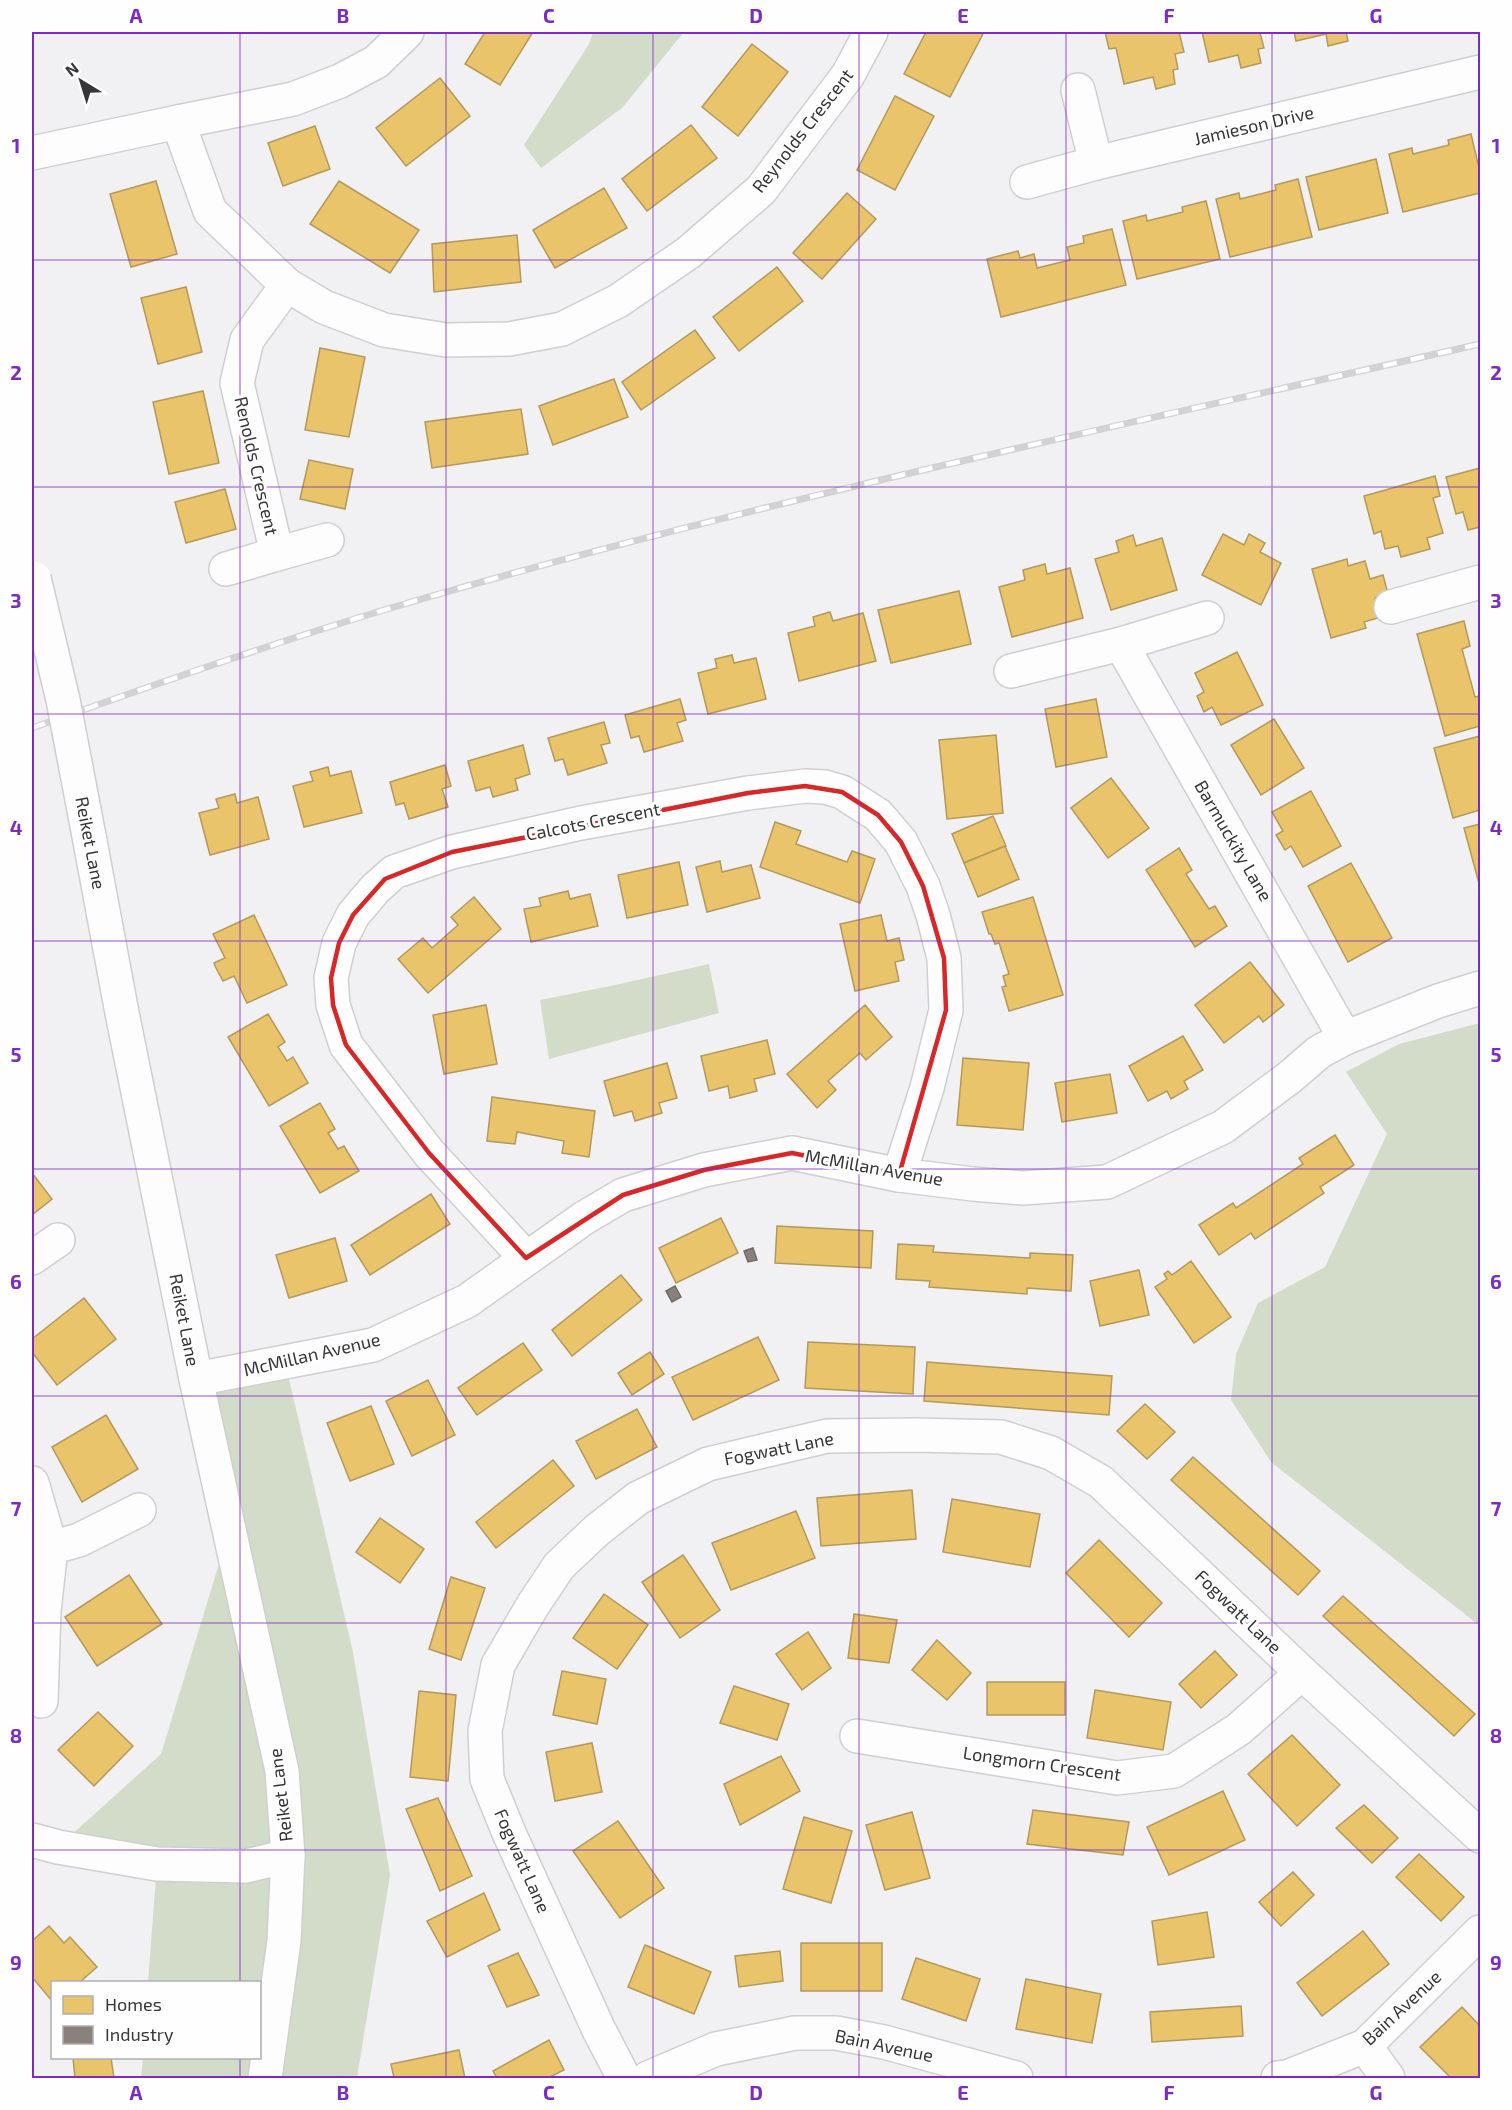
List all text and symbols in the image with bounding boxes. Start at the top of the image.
text: A [129,3,143,27]
text: B [337,3,349,27]
text: C [543,3,555,27]
text: D [749,3,763,27]
text: E [957,3,969,27]
text: F [1163,3,1175,27]
text: G [1370,3,1382,27]
north arrow [51,51,111,111]
text: N [61,58,82,80]
street label: Reynolds Crescent [747,64,858,197]
street label: Jamieson Drive [1192,101,1316,150]
text: 1 [12,133,20,157]
text: 1 [1492,133,1500,157]
text: 2 [10,360,22,384]
text: 2 [1490,360,1502,384]
street label: Renolds Crescent [230,394,284,538]
text: 3 [10,588,22,612]
text: 3 [1490,588,1502,612]
street label: Barmuckity Lane [1190,776,1277,905]
street label: Reiket Lane [71,795,111,891]
street label: Calcots Crescent [524,797,662,845]
text: 4 [10,815,23,839]
text: 4 [1490,815,1503,839]
text: 5 [10,1042,22,1066]
text: 5 [1490,1042,1502,1066]
street label: McMillan Avenue [803,1144,945,1190]
text: 6 [10,1269,22,1293]
text: 6 [1490,1269,1502,1293]
street label: Reiket Lane [165,1272,205,1368]
street label: McMillan Avenue [241,1328,382,1380]
street label: Fogwatt Lane [722,1427,836,1469]
text: 7 [11,1496,22,1520]
text: 7 [1491,1496,1502,1520]
street label: Fogwatt Lane [1191,1565,1286,1658]
text: 8 [10,1723,22,1747]
text: 8 [1490,1723,1502,1747]
street label: Longmorn Crescent [962,1741,1123,1785]
street label: Reiket Lane [263,1747,297,1843]
street label: Fogwatt Lane [490,1805,556,1916]
text: 9 [10,1950,22,1974]
text: 9 [1490,1950,1502,1974]
street label: Bain Avenue [1357,1965,1445,2049]
legend [51,1981,261,2059]
text: Homes [105,1993,162,2015]
text: Industry [105,2023,174,2045]
street label: Bain Avenue [833,2024,935,2066]
text: A [129,2080,143,2104]
text: B [337,2080,349,2104]
text: C [543,2080,555,2104]
text: D [749,2080,763,2104]
text: E [957,2080,969,2104]
text: F [1163,2080,1175,2104]
text: G [1370,2080,1382,2104]

